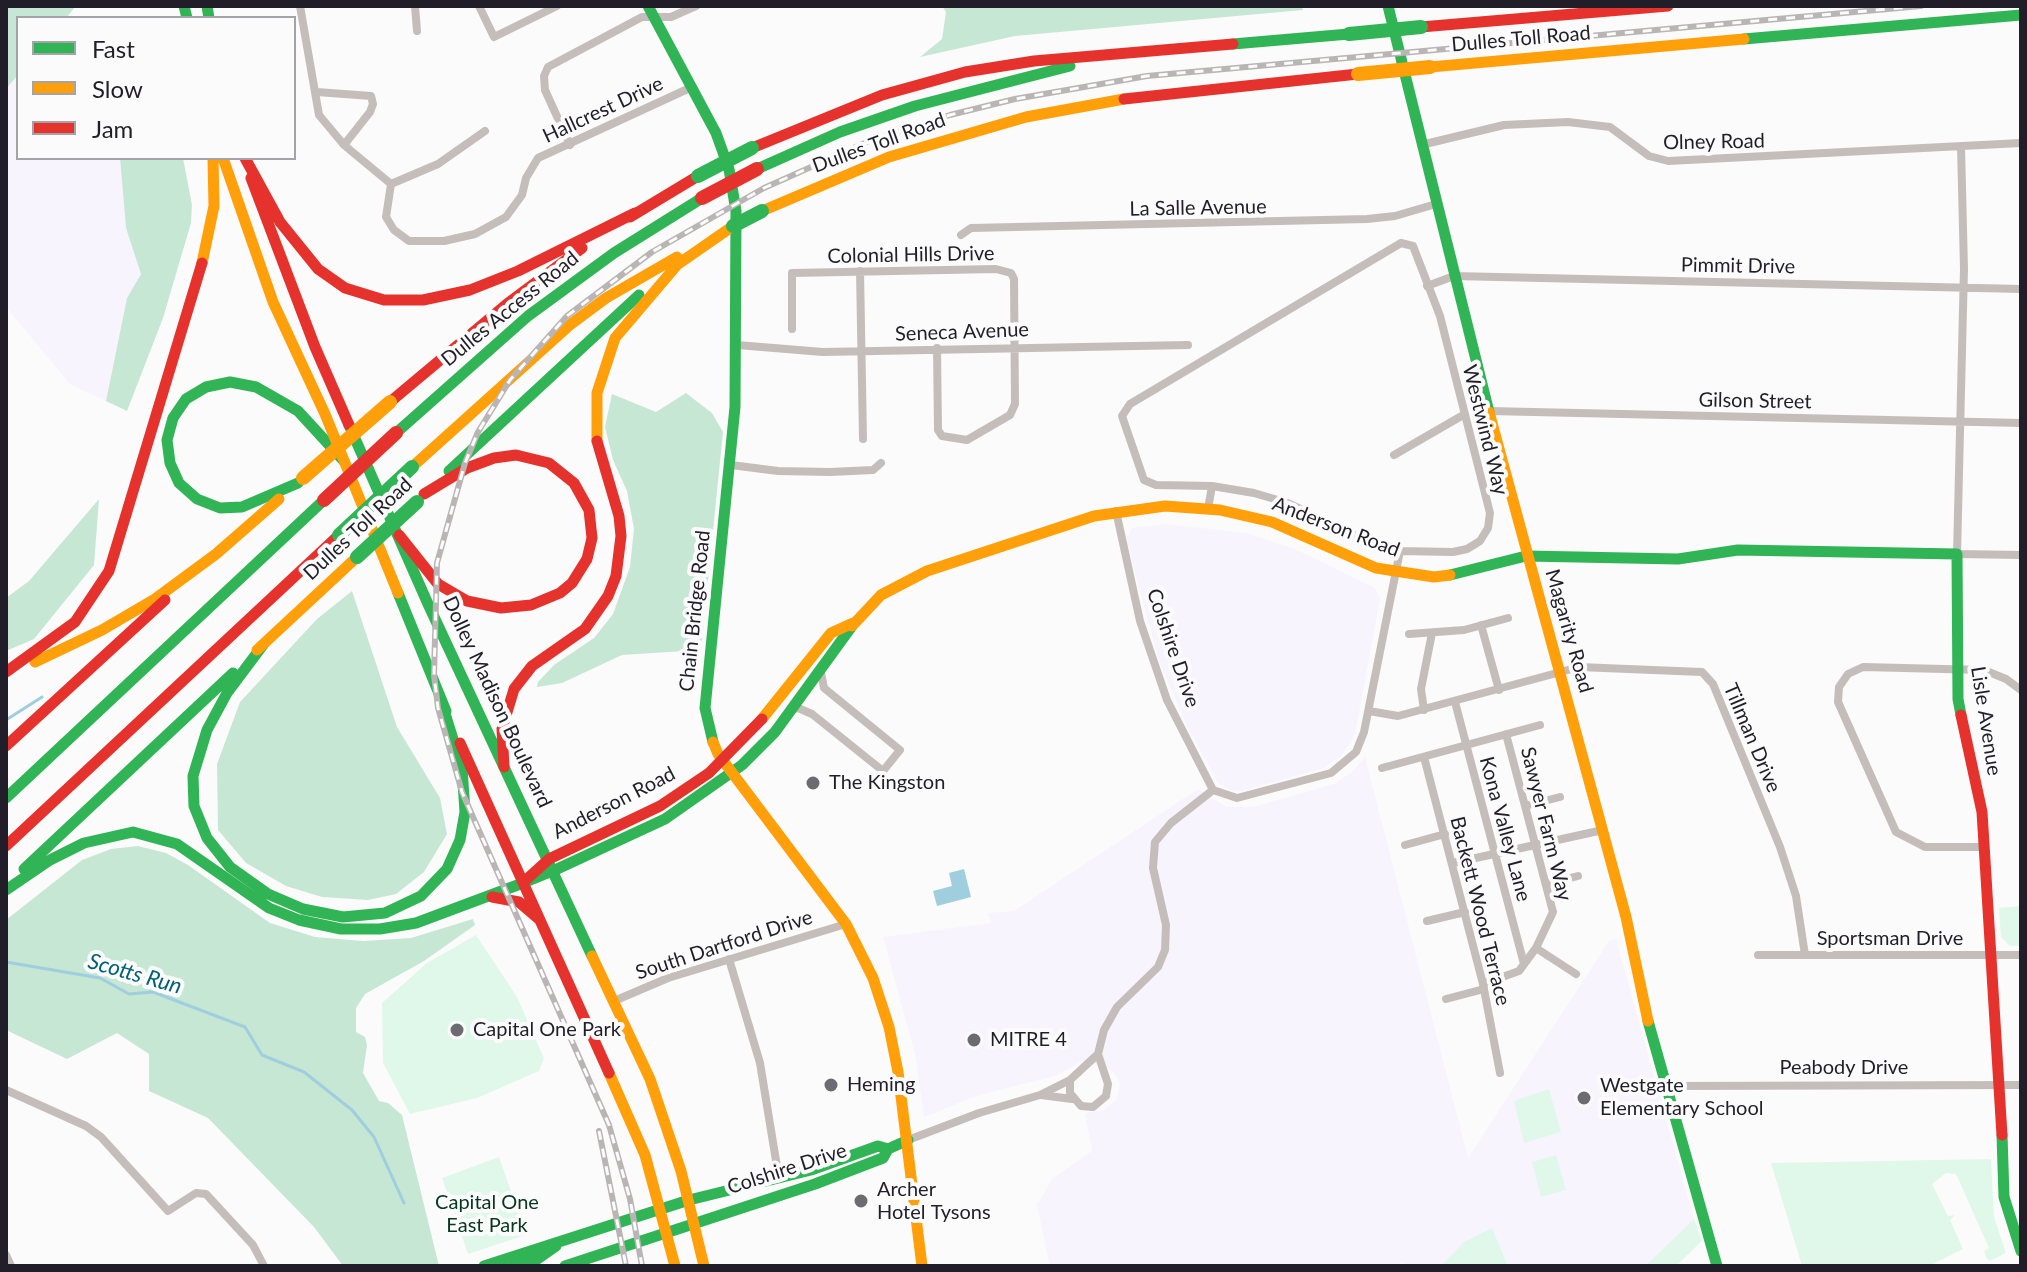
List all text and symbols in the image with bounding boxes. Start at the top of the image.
legend [16,16,296,160]
street label: Dulles Toll Road [1450,21,1592,57]
text: Fast [92,34,135,63]
street label: Hallcrest Drive [539,72,667,148]
text: Slow [92,74,143,103]
street label: Dulles Toll Road [809,108,949,178]
text: Jam [92,114,133,143]
street label: Olney Road [1663,129,1765,155]
street label: La Salle Avenue [1129,195,1267,221]
street label: Colonial Hills Drive [827,242,995,268]
street label: Dulles Access Road [437,246,583,372]
street label: Pimmit Drive [1681,253,1795,279]
street label: Seneca Avenue [895,318,1029,346]
street label: Westwind Way [1457,362,1513,498]
street label: Gilson Street [1698,388,1812,414]
street label: Dulles Toll Road [299,473,417,585]
street label: Anderson Road [1269,492,1403,562]
street label: Chain Bridge Road [675,529,715,693]
street label: Magarity Road [1540,566,1598,696]
street label: Colshire Drive [1141,585,1205,711]
street label: Dolley Madison Boulevard [437,592,557,812]
street label: Lisle Avenue [1966,665,2006,777]
street label: Tillman Drive [1718,680,1786,796]
street label: Sawyer Farm Way [1515,745,1577,903]
street label: Kona Valley Lane [1474,754,1536,904]
street label: Anderson Road [549,762,679,844]
place label: The Kingston [829,771,945,795]
marker: The Kingston [804,774,822,792]
street label: Backett Wood Terrace [1445,814,1515,1008]
street label: South Dartford Drive [633,905,815,985]
street label: Sportsman Drive [1817,927,1963,951]
water label: Scotts Run [85,948,185,1000]
place label: Capital One Park [473,1018,621,1042]
marker: Capital One Park [448,1021,466,1039]
place label: MITRE 4 [990,1028,1067,1052]
marker: MITRE 4 [965,1031,983,1049]
street label: Peabody Drive [1780,1056,1908,1080]
place label: Heming [847,1073,915,1097]
place label: Westgate Elementary School [1600,1074,1763,1121]
marker: Heming [822,1076,840,1094]
marker: Westgate Elementary School [1575,1089,1593,1107]
street label: Colshire Drive [724,1138,850,1200]
place label: Archer Hotel Tysons [877,1178,991,1225]
park label: Capital One East Park [435,1191,539,1238]
marker: Archer Hotel Tysons [852,1192,870,1210]

